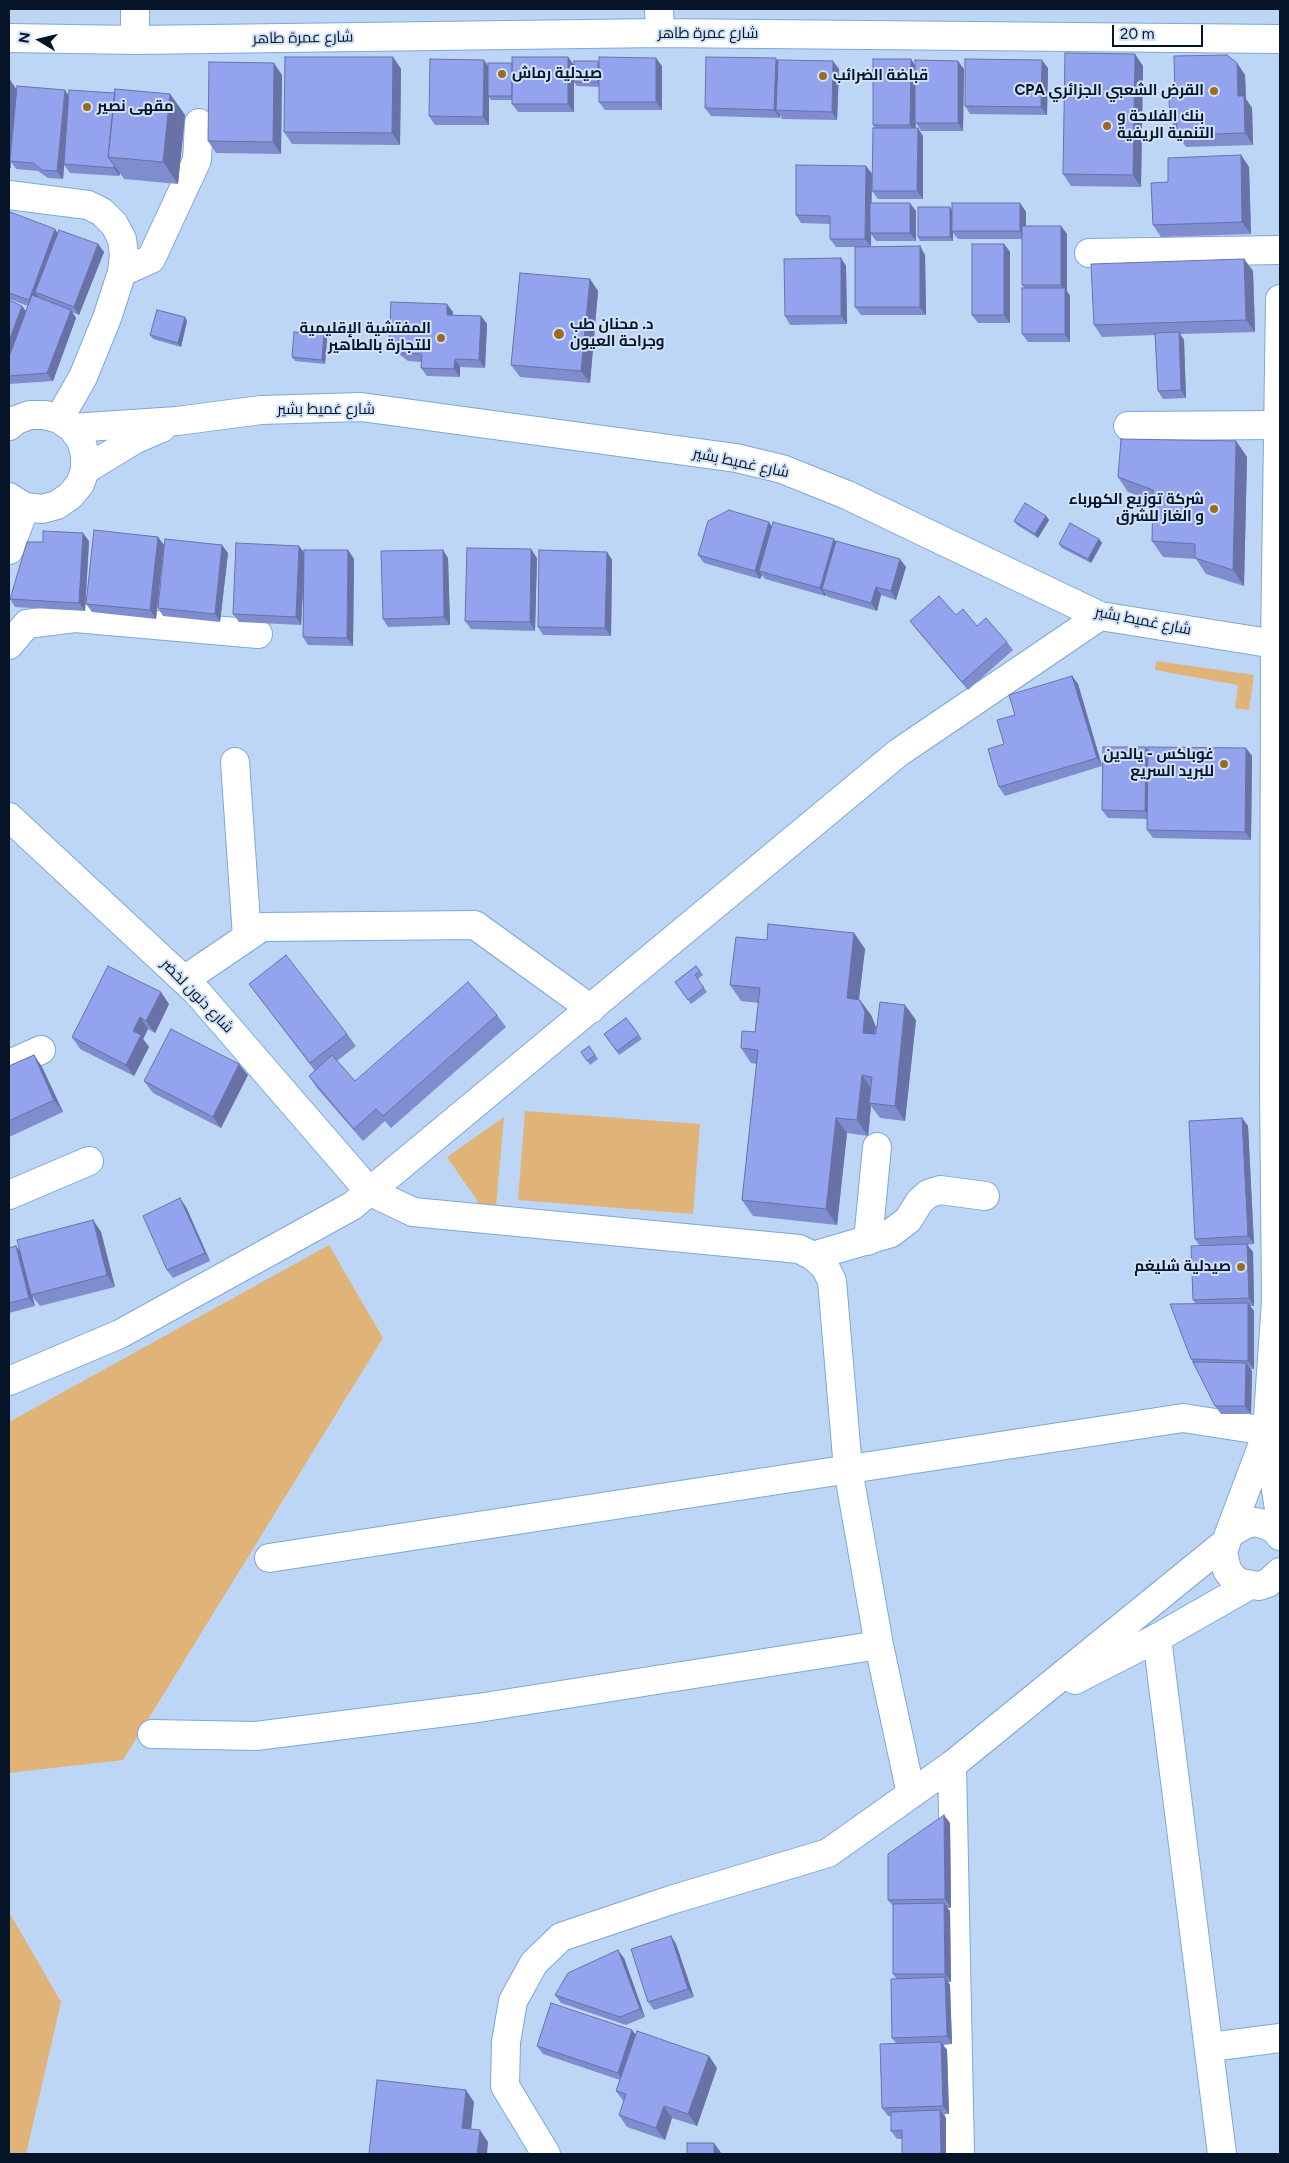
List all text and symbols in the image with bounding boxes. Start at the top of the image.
north arrow [15,15,65,65]
scale bar [1114,15,1205,47]
street label: شارع عمرة طاهر [658,25,758,43]
text: 20 m [1120,25,1154,43]
street label: شارع عمرة طاهر [252,28,354,48]
text: N [15,31,34,44]
place label: صيدلية رماش [512,65,602,83]
place label: قباضة الضرائب [833,67,928,85]
marker: صيدلية رماش [496,68,508,80]
marker: قباضة الضرائب [817,70,829,82]
place label: CPA القرض الشعبي الجزائري [1014,82,1204,100]
marker: CPA القرض الشعبي الجزائري [1208,85,1220,97]
place label: مقهى نصير [97,98,174,116]
marker: مقهى نصير [81,101,93,113]
place label: بنك الفلاحة و التنمية الريفية [1117,108,1214,143]
marker: بنك الفلاحة و التنمية الريفية [1101,120,1113,132]
place label: د. محنان طب وجراحة العيون [570,316,665,351]
place label: المفتشية الإقليمية للتجارة بالطاهير [300,320,431,355]
marker: د. محنان طب وجراحة العيون [552,327,566,341]
marker: المفتشية الإقليمية للتجارة بالطاهير [435,332,447,344]
street label: شارع غميط بشير [277,401,375,419]
street label: شارع غميط بشير [691,444,791,482]
place label: شركة توزيع الكهرباء و الغاز للشرق [1069,491,1204,526]
marker: شركة توزيع الكهرباء و الغاز للشرق [1208,503,1220,515]
street label: شارع غميط بشير [1093,603,1193,639]
place label: غوباكس - يالدين للبريد السريع [1103,746,1214,781]
marker: غوباكس - يالدين للبريد السريع [1218,758,1230,770]
street label: شارع دنون لخضر [157,955,237,1037]
place label: صيدلية شليغم [1134,1258,1231,1276]
marker: صيدلية شليغم [1235,1261,1247,1273]

